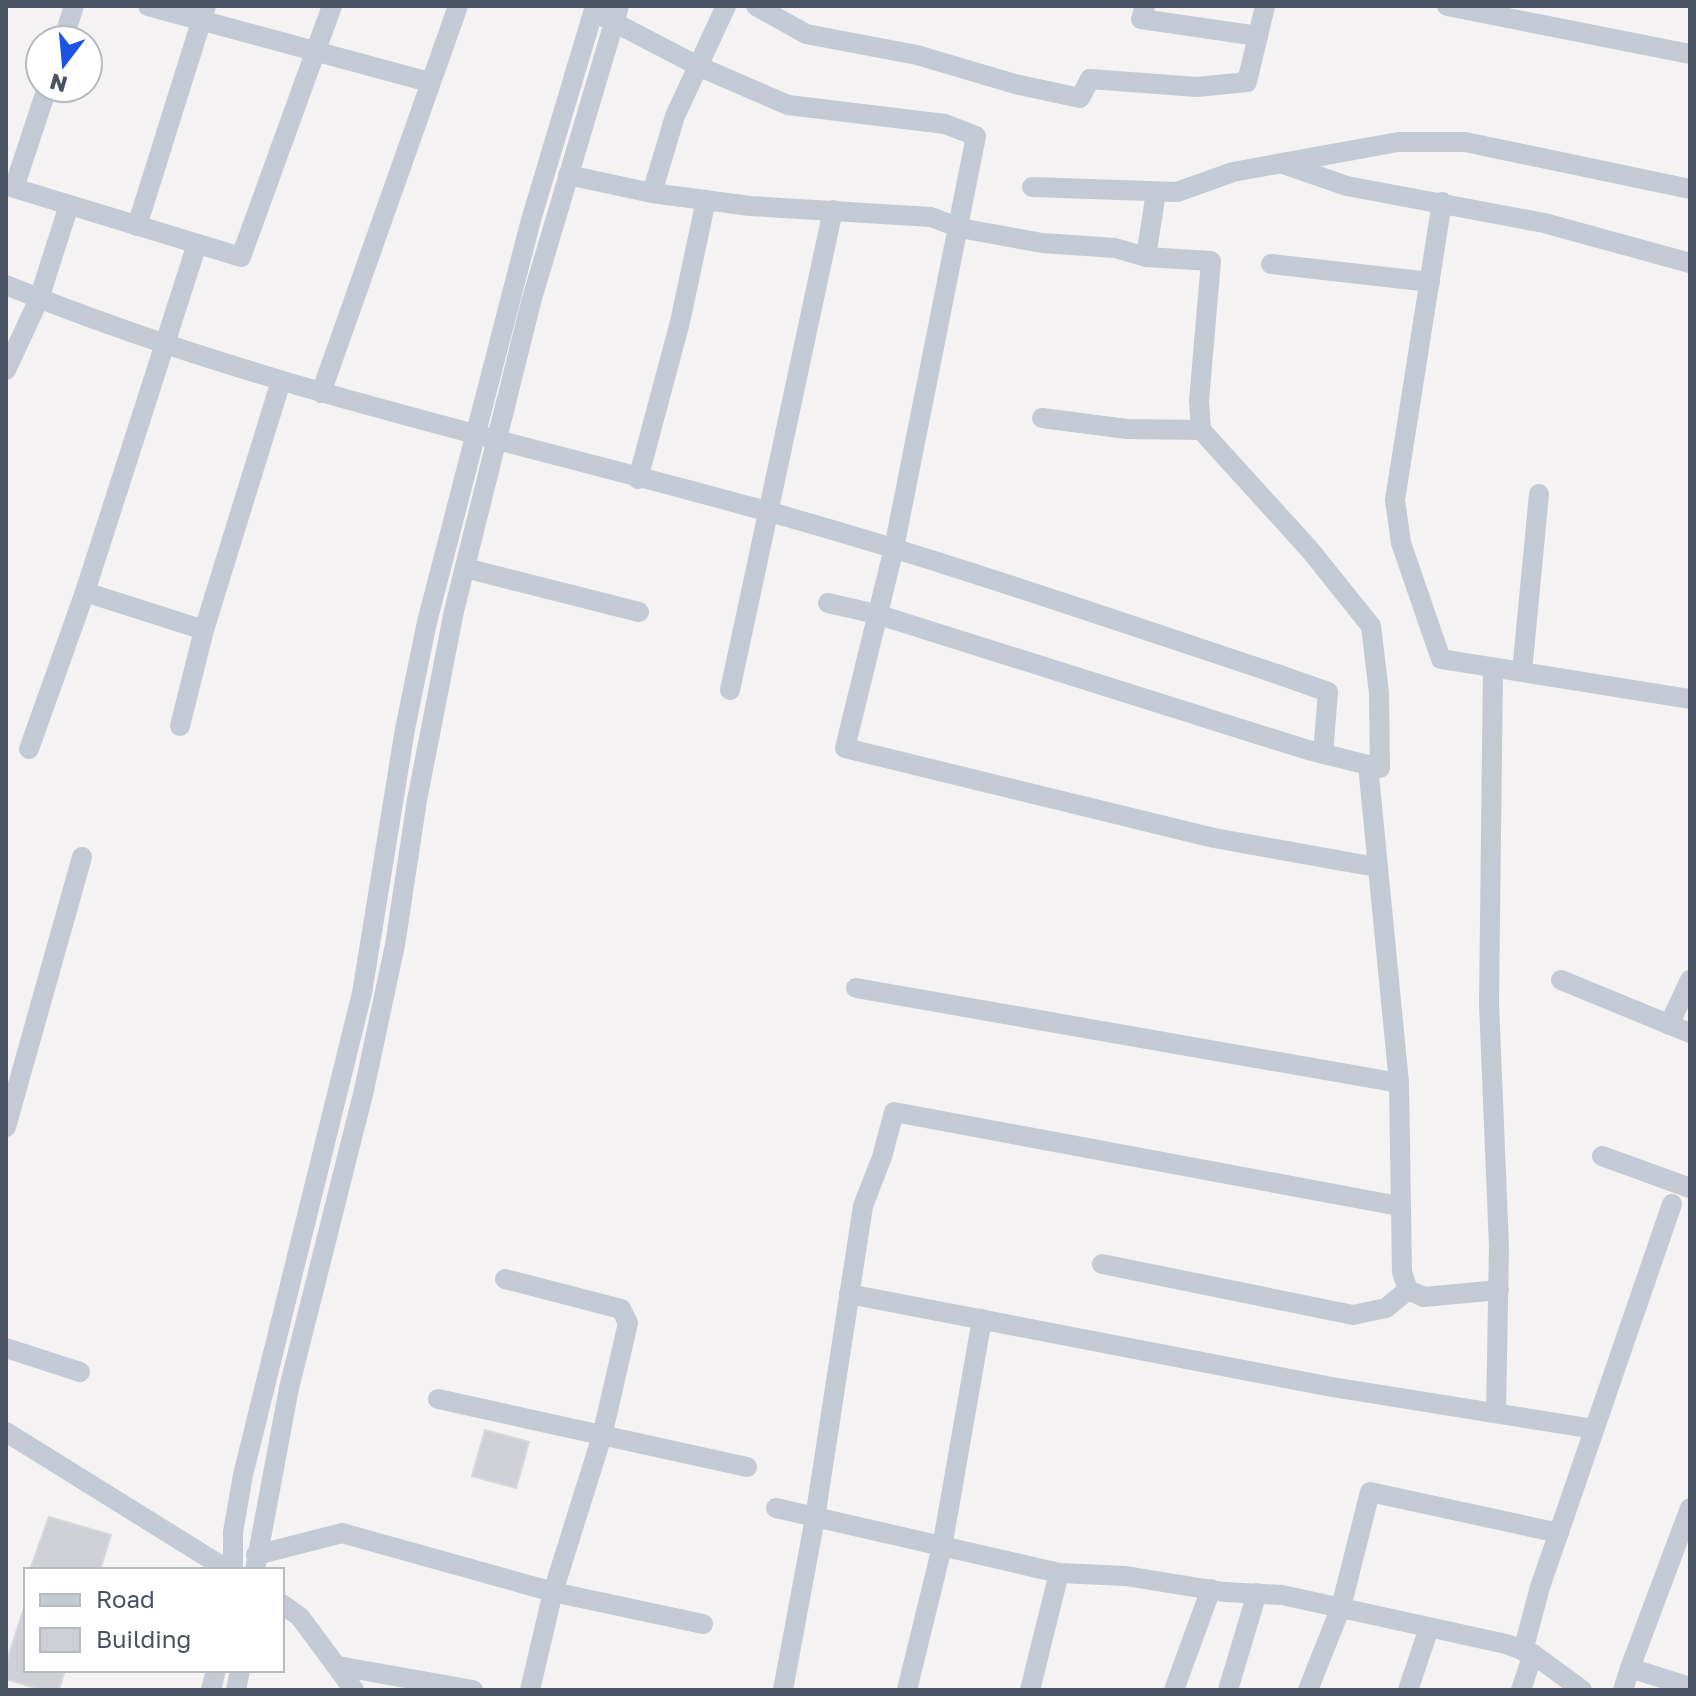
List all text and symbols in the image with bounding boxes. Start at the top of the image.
north arrow [24,24,104,104]
text: N [47,68,70,99]
legend [24,1568,284,1672]
text: Road [96,1584,155,1613]
text: Building [96,1624,191,1653]

